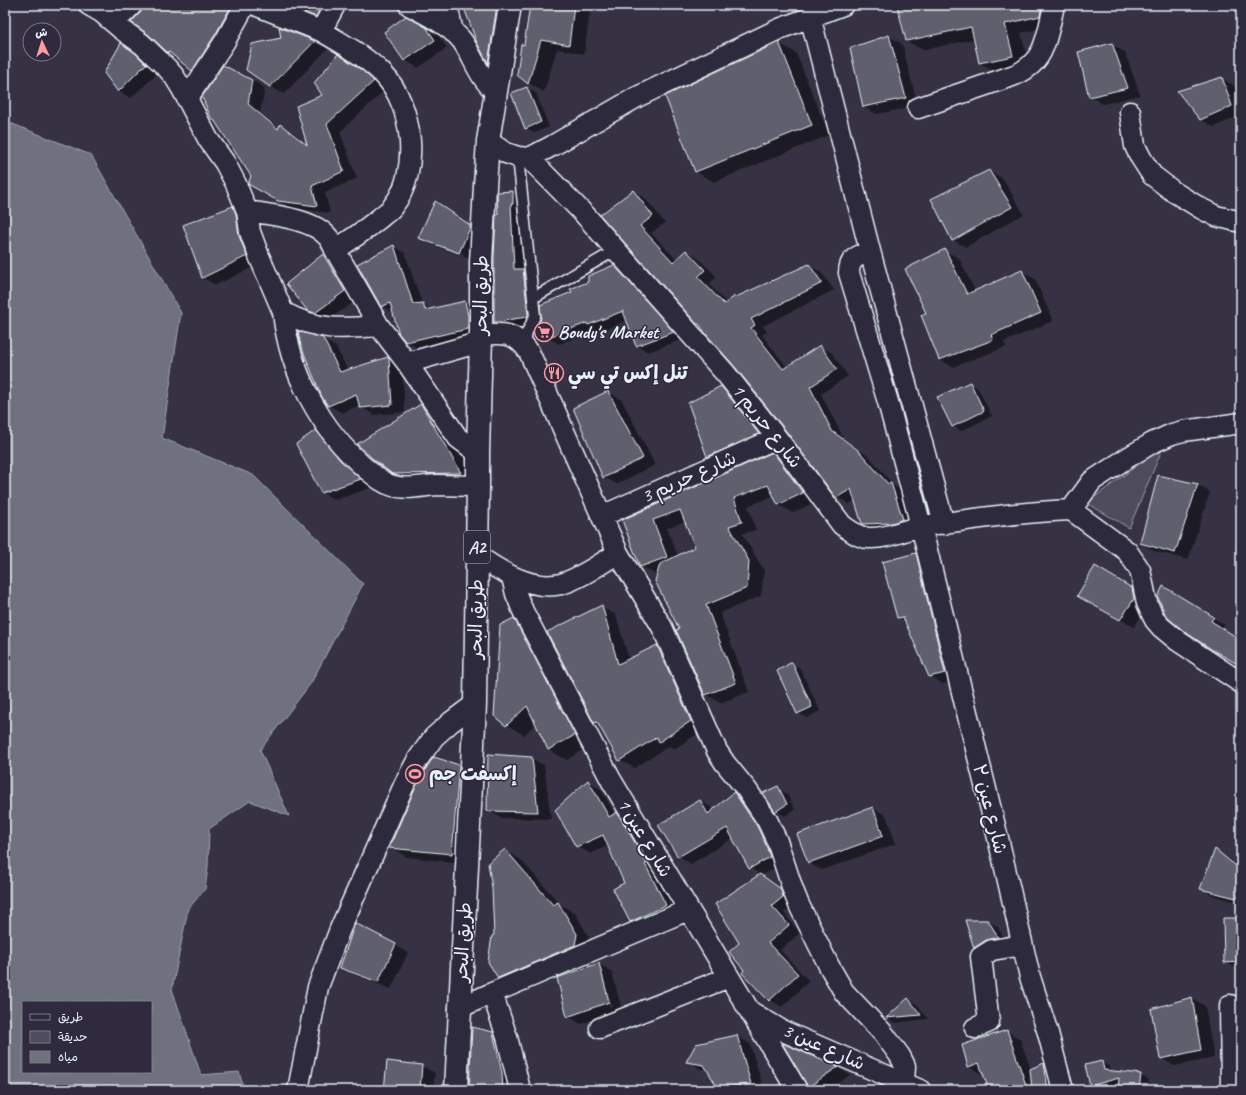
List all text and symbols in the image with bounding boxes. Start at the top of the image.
north arrow [22,22,62,62]
text: ش [35,25,48,39]
street label: طريق البحر [468,255,494,337]
place label: Boudy's Market [558,320,660,344]
supermarket icon: Boudy's Market [533,321,555,343]
place label: تنل إكس تي سي [568,361,689,389]
restaurant icon: تنل إكس تي سي [543,362,565,384]
street label: شارع حريم 1 [725,379,808,474]
street label: شارع حريم 3 [638,446,741,510]
road number: A2 [464,531,490,563]
street label: طريق البحر [463,579,489,661]
place label: إكسفت جم [429,762,517,788]
street label: شارع عين ٣ [966,762,1013,857]
sports icon: إكسفت جم [404,763,426,785]
street label: شارع عين 1 [611,794,678,882]
street label: طريق البحر [449,901,477,985]
legend [22,1001,152,1073]
text: طريق [58,1009,83,1025]
street label: شارع عين 3 [779,1018,869,1077]
text: حديقة [58,1029,87,1045]
text: مياه [58,1049,78,1065]

